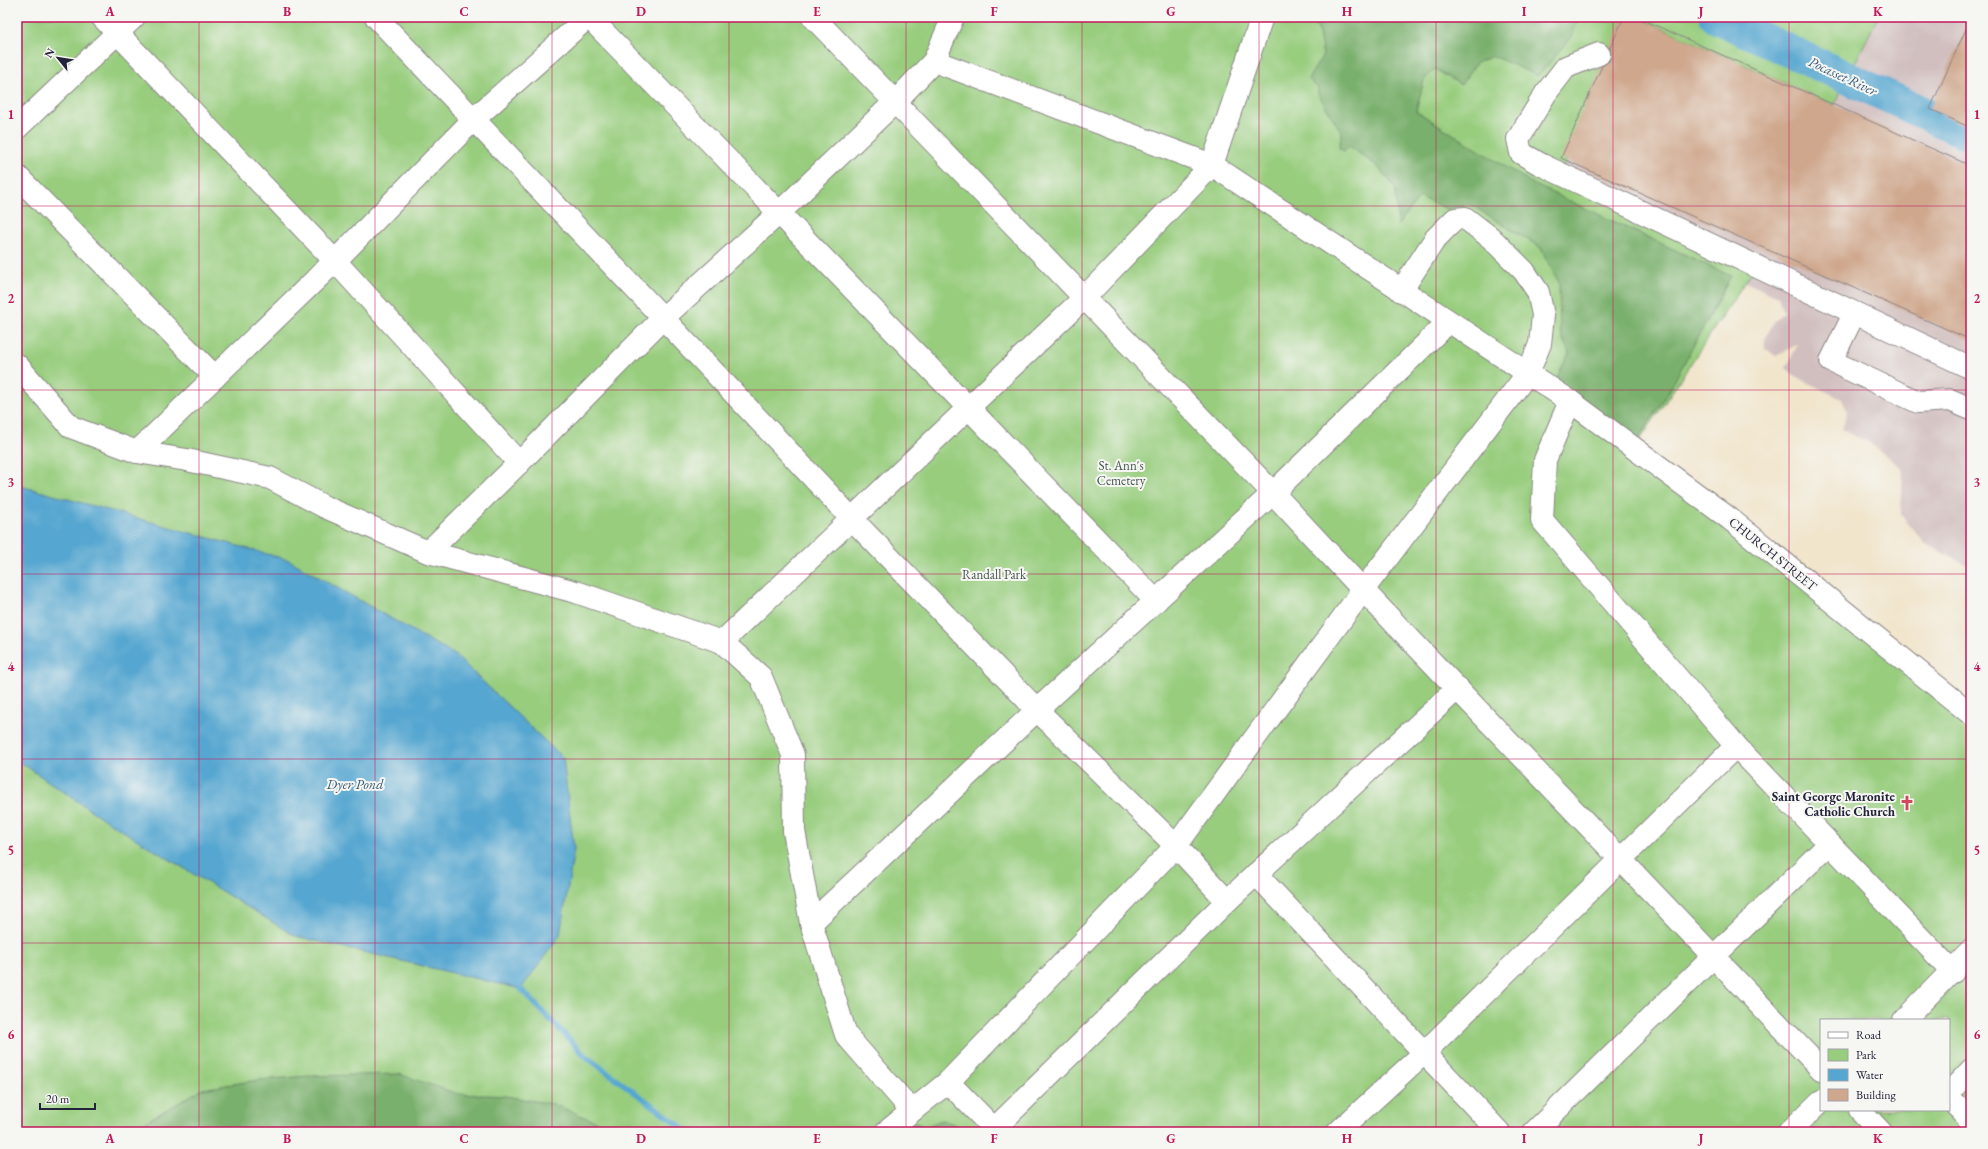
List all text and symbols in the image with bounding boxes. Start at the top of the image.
text: A [104,3,115,20]
text: B [283,3,291,20]
text: C [459,3,469,20]
text: D [636,3,646,20]
text: E [813,3,821,20]
text: F [990,3,998,20]
text: G [1166,3,1176,20]
text: H [1342,3,1353,20]
text: I [1522,3,1527,20]
text: J [1697,3,1704,20]
text: K [1873,3,1884,20]
north arrow [38,38,78,78]
text: N [41,46,58,60]
water label: Pocasset River [1806,52,1881,100]
text: 1 [8,106,15,123]
text: 1 [1974,106,1981,123]
text: 2 [8,290,15,307]
text: 2 [1974,290,1981,307]
park label: St. Ann's Cemetery [1097,457,1146,489]
text: 3 [8,474,15,491]
text: 3 [1974,474,1981,491]
street label: CHURCH STREET [1726,513,1821,595]
park label: Randall Park [962,566,1027,583]
text: 4 [8,658,15,675]
text: 4 [1974,658,1981,675]
water label: Dyer Pond [326,775,384,793]
place label: Saint George Maronite Catholic Church [1772,788,1896,820]
church icon: Saint George Maronite Catholic Church [1898,794,1916,812]
text: 5 [8,842,14,859]
text: 5 [1974,842,1980,859]
legend [1820,1019,1950,1111]
text: 6 [8,1026,15,1043]
text: 6 [1974,1026,1981,1043]
text: Road [1856,1027,1882,1043]
text: Park [1856,1047,1877,1063]
text: Water [1856,1067,1883,1083]
scale bar [40,1085,95,1111]
text: Building [1856,1087,1897,1103]
text: 20 m [46,1091,70,1107]
text: A [104,1130,115,1147]
text: B [283,1130,291,1147]
text: C [459,1130,469,1147]
text: D [636,1130,646,1147]
text: E [813,1130,821,1147]
text: F [990,1130,998,1147]
text: G [1166,1130,1176,1147]
text: H [1342,1130,1353,1147]
text: I [1522,1130,1527,1147]
text: J [1697,1130,1704,1147]
text: K [1873,1130,1884,1147]

